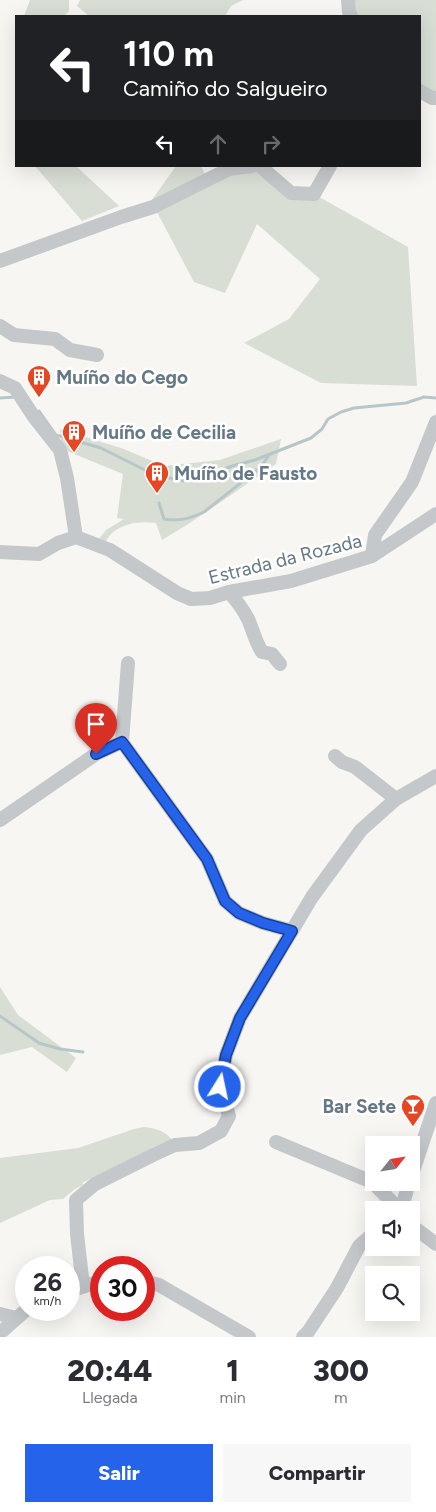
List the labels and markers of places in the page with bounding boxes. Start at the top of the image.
building icon: Muíño do Cego [26,364,52,398]
place label: Muíño do Cego [56,366,188,389]
building icon: Muíño de Cecilia [61,419,87,453]
place label: Muíño de Cecilia [92,421,236,444]
building icon: Muíño de Fausto [144,460,170,494]
place label: Muíño de Fausto [174,462,317,485]
pin [75,703,117,754]
bar icon: Bar Sete [400,1093,426,1127]
place label: Bar Sete [322,1095,396,1118]

